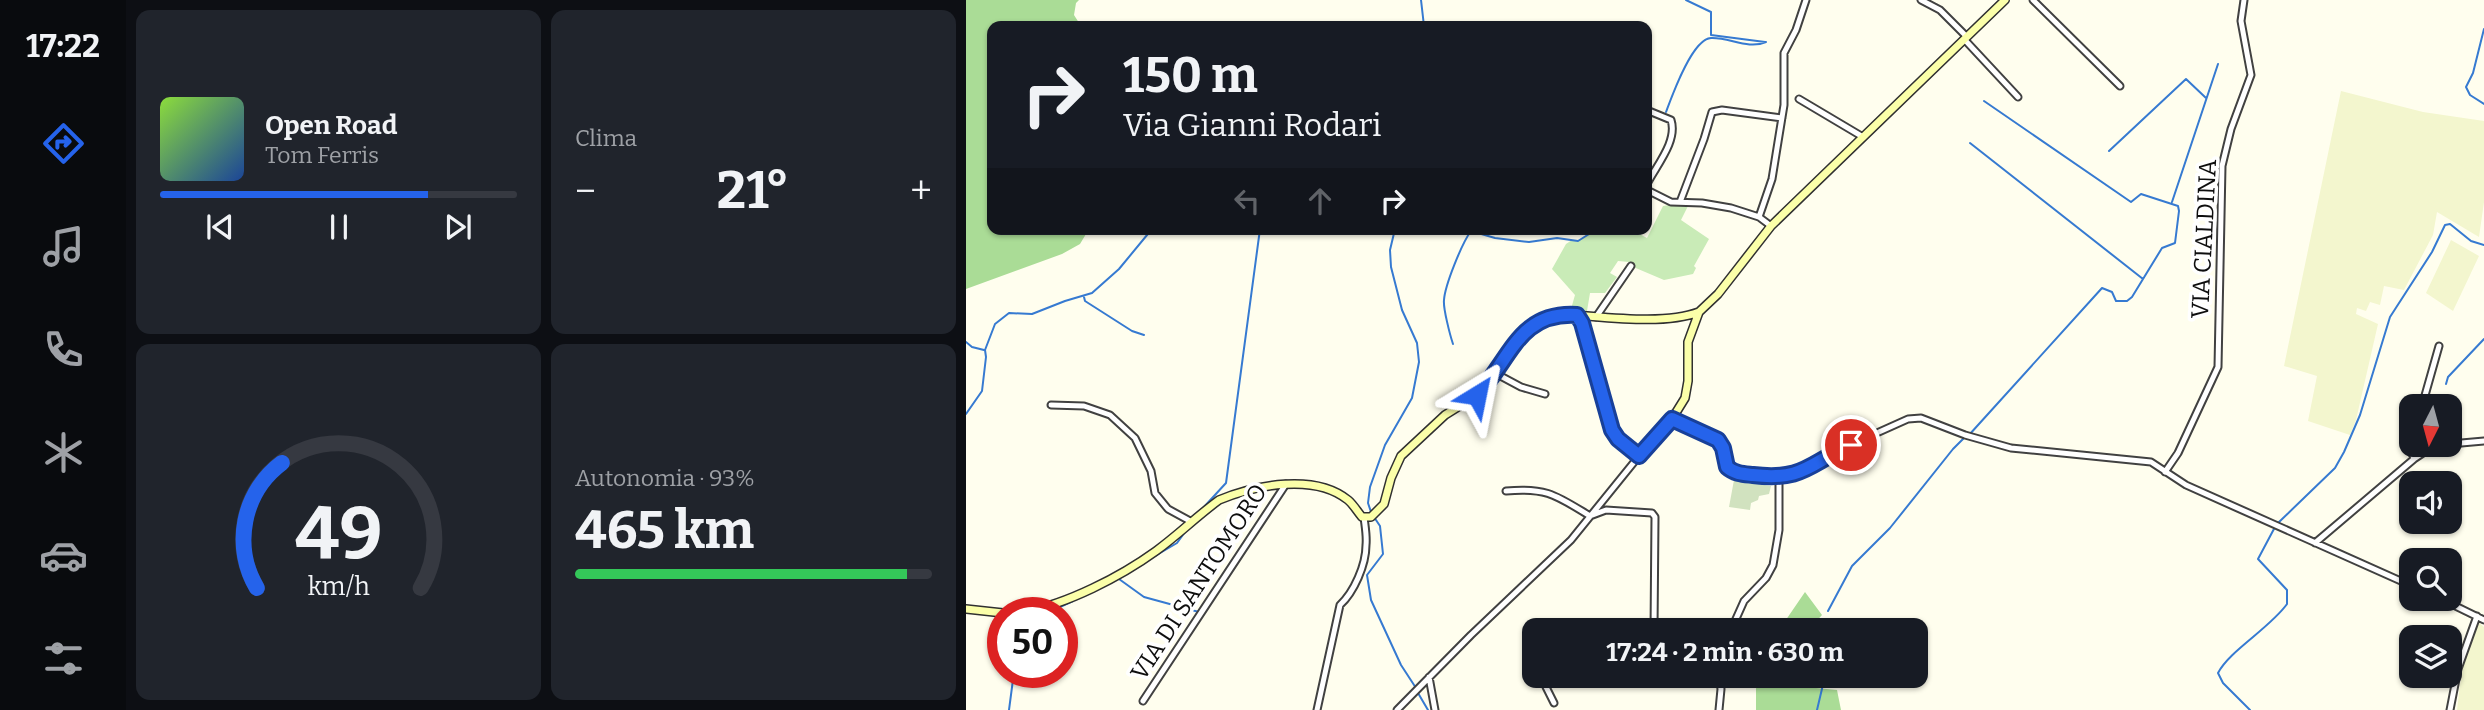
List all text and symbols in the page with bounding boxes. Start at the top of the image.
text: 17:22 [26,27,100,65]
text: 150 m [1123,46,1258,105]
icon: right [1008,49,1099,140]
text: Via Gianni Rodari [1123,106,1382,144]
text: Open Road [265,110,397,141]
icon: directions [39,119,88,168]
text: Clima [575,124,637,152]
text: Tom Ferris [265,141,379,169]
text: 21° [717,159,789,222]
street label: VIA CIALDINA [2186,159,2222,319]
text: − [575,168,596,214]
text: + [910,168,932,214]
icon: left [1228,182,1266,220]
icon: ahead [1301,182,1339,220]
icon: right [1374,182,1412,220]
icon: previous [201,208,239,246]
icon: pause [320,208,358,246]
icon: next [439,208,477,246]
icon: music [39,222,88,271]
icon: phone [39,325,88,374]
position arrow [1440,358,1514,432]
north arrow [2399,394,2462,457]
map controls [2399,394,2462,688]
pin [1821,415,1881,475]
icon: arrive [1832,426,1870,464]
icon: climate [39,428,88,477]
text: Autonomia · 93% [575,464,755,492]
button: sound [2399,471,2462,534]
street label: VIA DI SANTOMORO [1125,479,1273,685]
text: 49 [295,490,382,577]
text: 465 km [575,499,754,562]
icon: car [39,531,88,580]
button: search [2399,548,2462,611]
text: km/h [308,572,370,602]
speed limit sign: 50 [987,597,1078,688]
button: layers [2399,625,2462,688]
icon: filters [39,634,88,683]
text: 17:24 · 2 min · 630 m [1606,637,1844,668]

